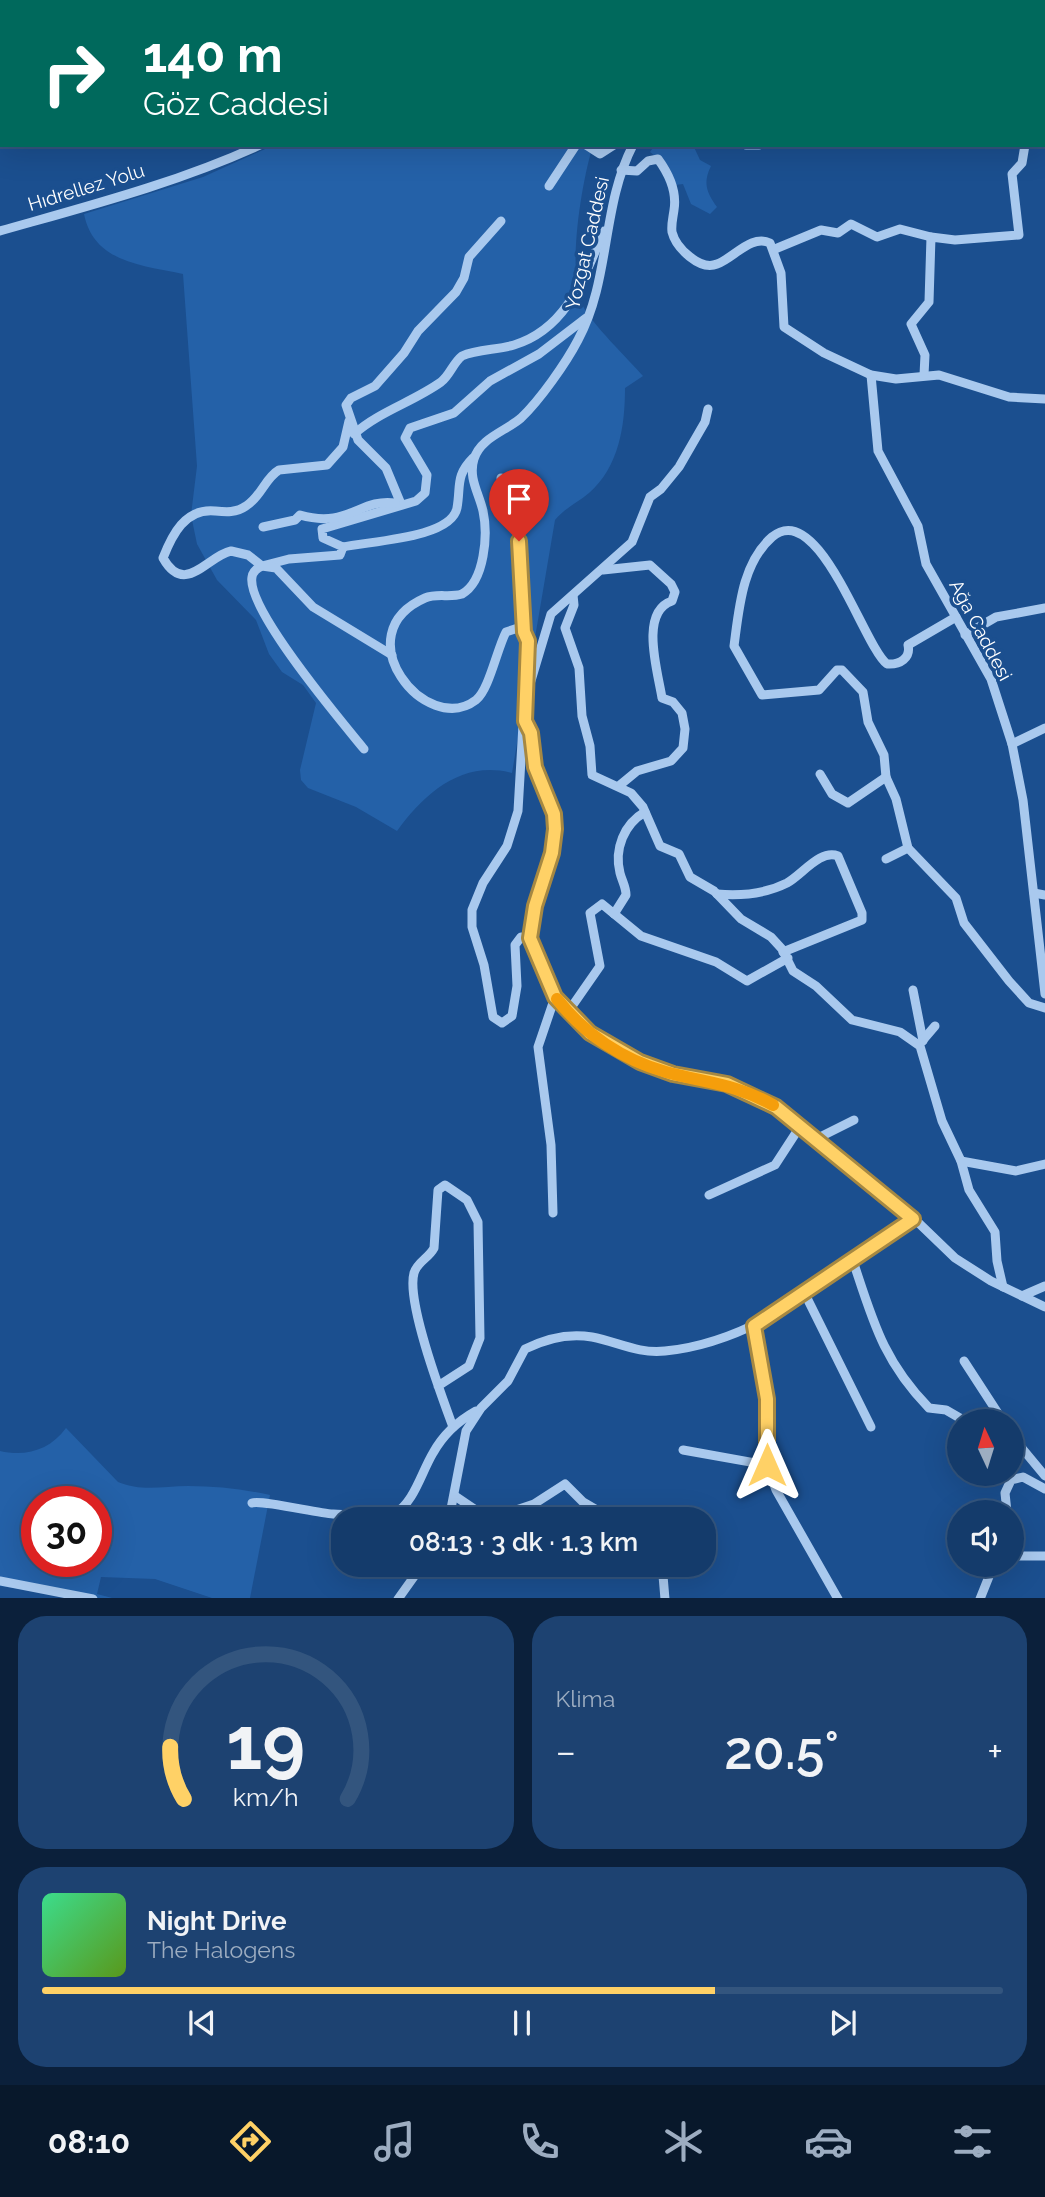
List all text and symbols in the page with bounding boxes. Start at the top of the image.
text: 140 m [143,26,283,83]
icon: right [28,28,119,119]
text: Göz Caddesi [143,85,329,122]
street label: Hıdrellez Yolu [25,159,147,215]
street label: Yozgat Caddesi [561,174,613,312]
pin [489,469,549,541]
icon: arrive [500,480,538,518]
street label: Ağa Caddesi [945,576,1017,684]
north arrow [947,1409,1024,1486]
map controls [947,1409,1024,1577]
position arrow [730,1428,804,1502]
speed limit sign: 30 [21,1486,112,1577]
button: sound [947,1500,1024,1577]
text: 08:13 · 3 dk · 1.3 km [409,1527,638,1557]
text: Klima [556,1685,615,1712]
text: 19 [226,1701,305,1786]
text: 20.5° [724,1720,839,1781]
text: − [556,1729,576,1774]
text: + [987,1729,1003,1774]
text: km/h [233,1781,299,1811]
text: Night Drive [147,1906,286,1936]
text: The Halogens [147,1936,295,1963]
icon: previous [183,2004,221,2042]
icon: pause [503,2004,541,2042]
icon: next [824,2004,862,2042]
icon: directions [226,2117,275,2166]
icon: music [370,2117,419,2166]
icon: phone [515,2117,564,2166]
icon: climate [659,2117,708,2166]
icon: car [804,2117,853,2166]
icon: filters [948,2117,997,2166]
text: 08:10 [48,2123,130,2160]

